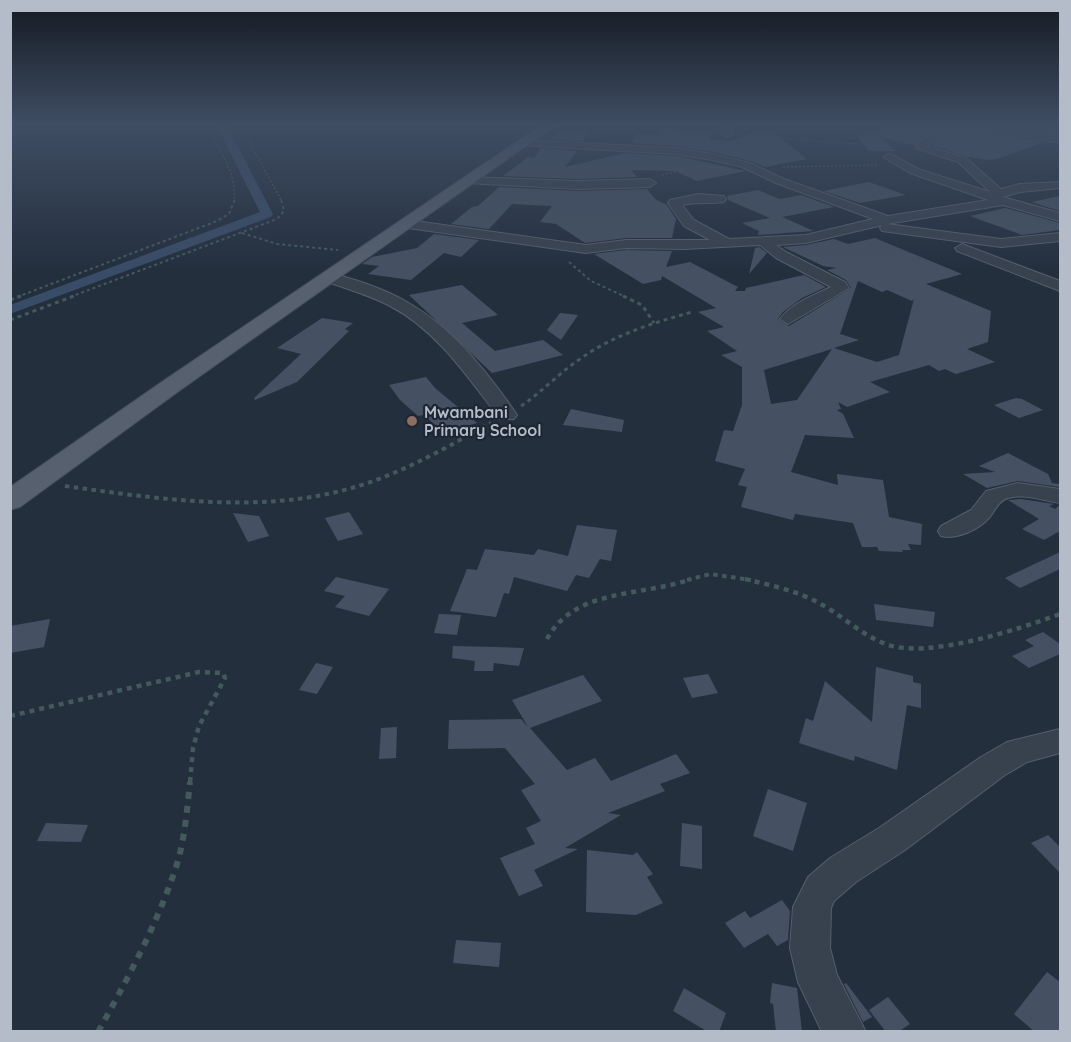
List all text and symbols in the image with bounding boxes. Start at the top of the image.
place label: Mwambani Primary School [424,402,542,440]
marker: Mwambani Primary School [405,414,419,428]

